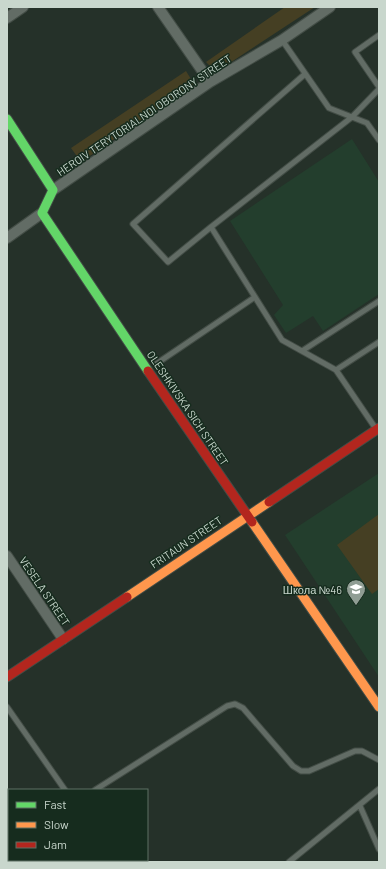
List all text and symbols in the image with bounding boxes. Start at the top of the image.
street label: HEROIV TERYTORIALNOI OBORONY STREET [54,51,234,179]
street label: OLESHKIVSKA SICH STREET [145,348,231,468]
street label: FRITAUN STREET [148,513,224,571]
street label: VESELA STREET [17,554,73,628]
school or university icon: Школа №46 [345,578,367,606]
place label: Школа №46 [283,583,342,596]
legend [8,789,148,861]
text: Fast [44,797,67,811]
text: Slow [44,817,69,831]
text: Jam [44,837,67,851]

